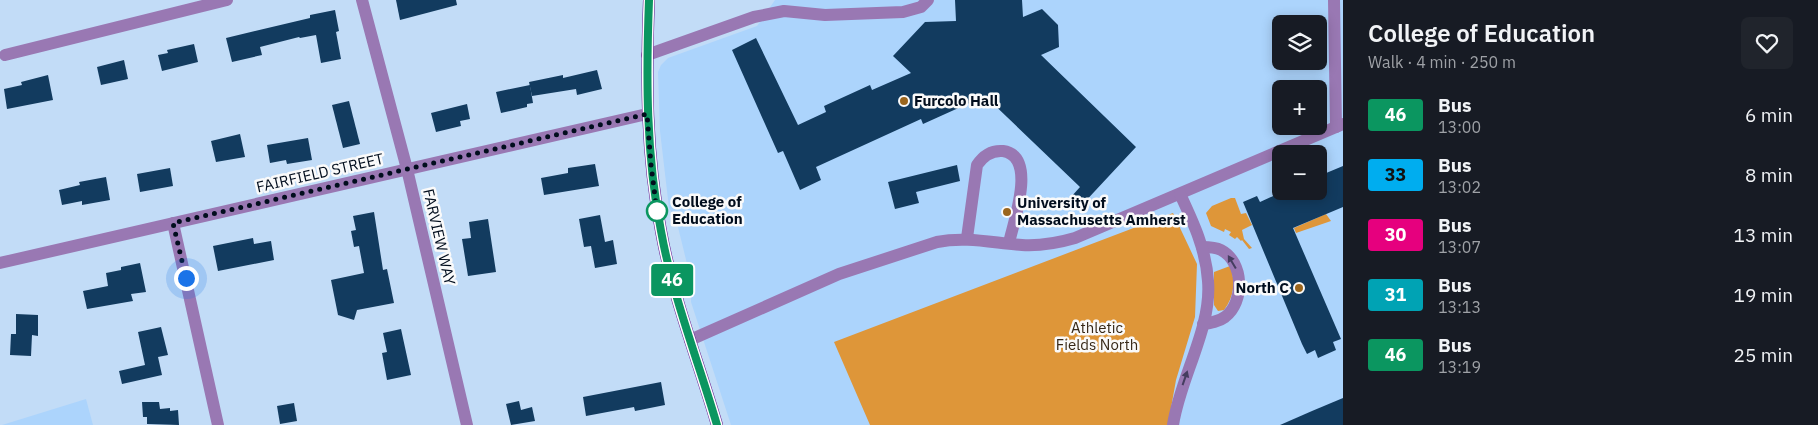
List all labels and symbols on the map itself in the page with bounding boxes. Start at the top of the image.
place label: Furcolo Hall [914,91,999,110]
marker: Furcolo Hall [898,95,910,107]
street label: FAIRFIELD STREET [254,149,386,196]
street label: FARVIEW WAY [419,187,460,287]
place label: College of Education [672,192,743,228]
place label: University of Massachusetts Amherst [1017,193,1186,229]
marker: College of Education [646,200,668,222]
marker: University of Massachusetts Amherst [1001,206,1013,218]
one-way arrow [1228,256,1237,269]
line badge: 46 [650,264,694,296]
your location [174,266,199,291]
place label: North C [1236,278,1289,297]
marker: North C [1293,282,1305,294]
park label: Athletic Fields North [1056,318,1138,354]
one-way arrow [1182,370,1189,385]

